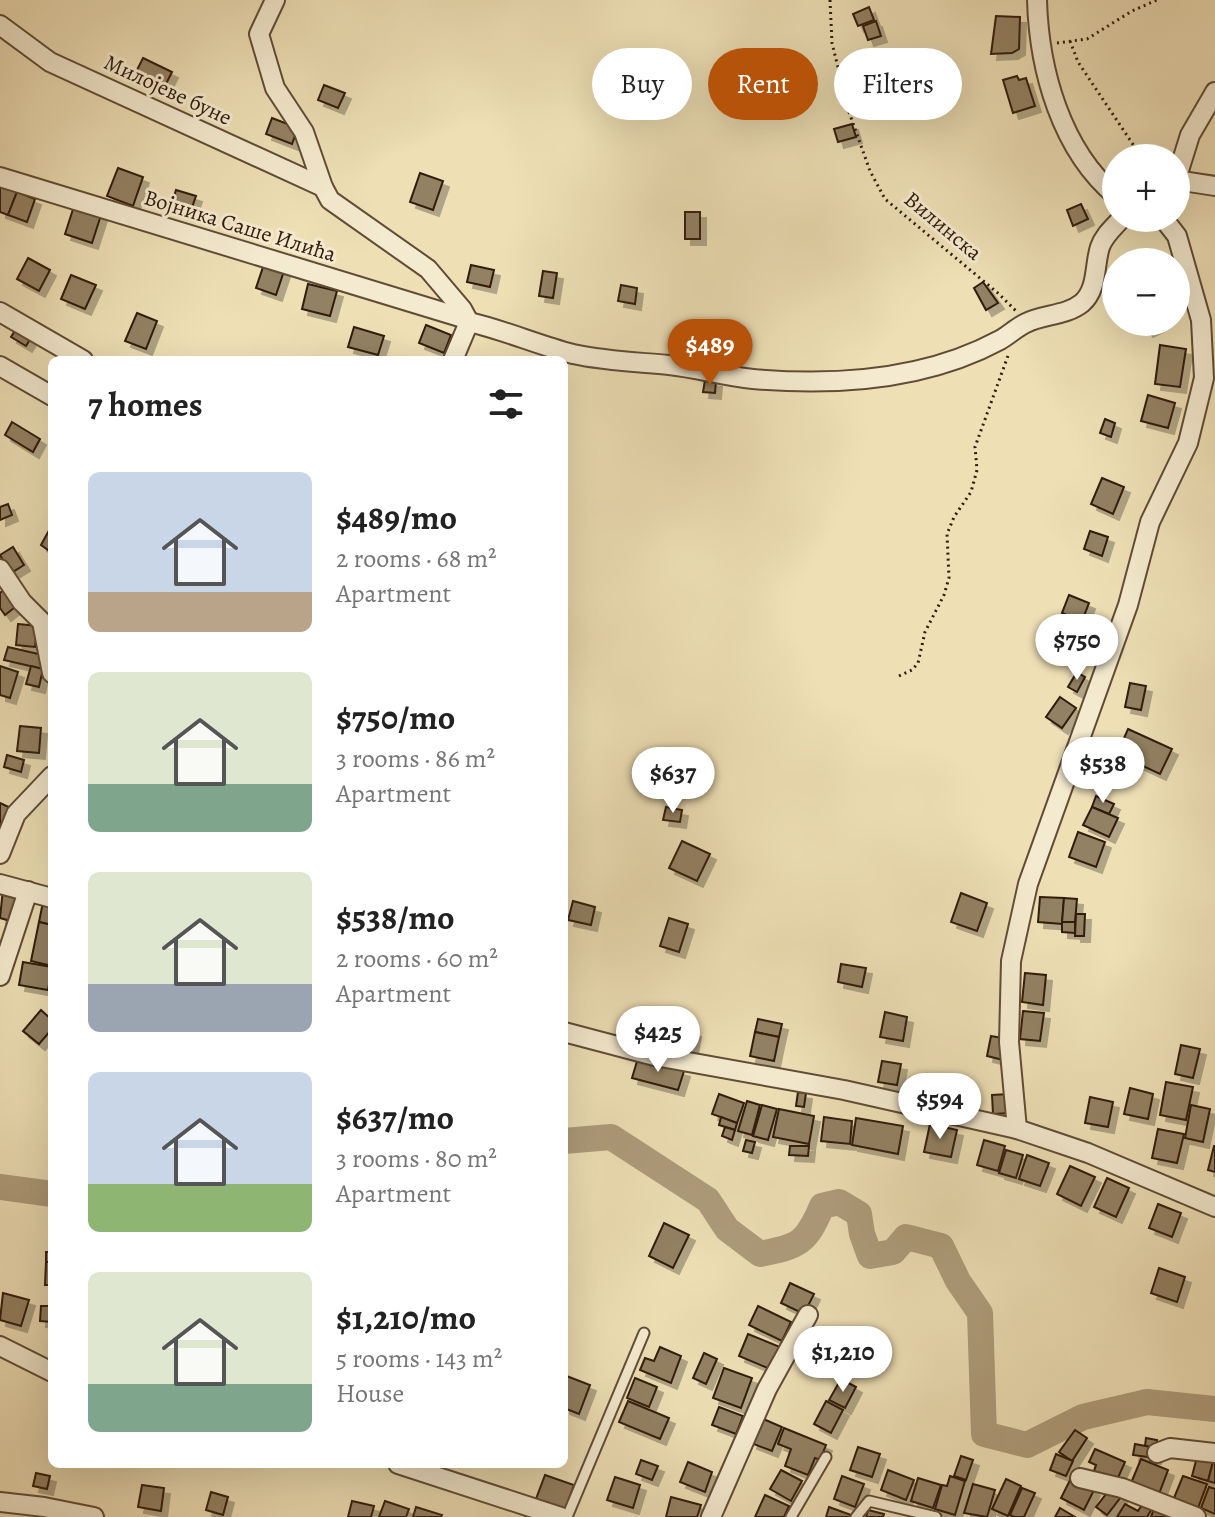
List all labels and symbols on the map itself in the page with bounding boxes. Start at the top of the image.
street label: Милојеве буне [99,47,237,133]
street label: Војника Саше Илића [140,183,341,270]
street label: Вилинска [898,185,989,268]
pin: $489 [663,319,757,387]
pin: $750 [1030,614,1124,682]
pin: $538 [1056,737,1150,805]
pin: $637 [626,747,720,815]
pin: $425 [611,1006,705,1074]
pin: $594 [893,1073,987,1141]
pin: $1,210 [778,1326,908,1394]

